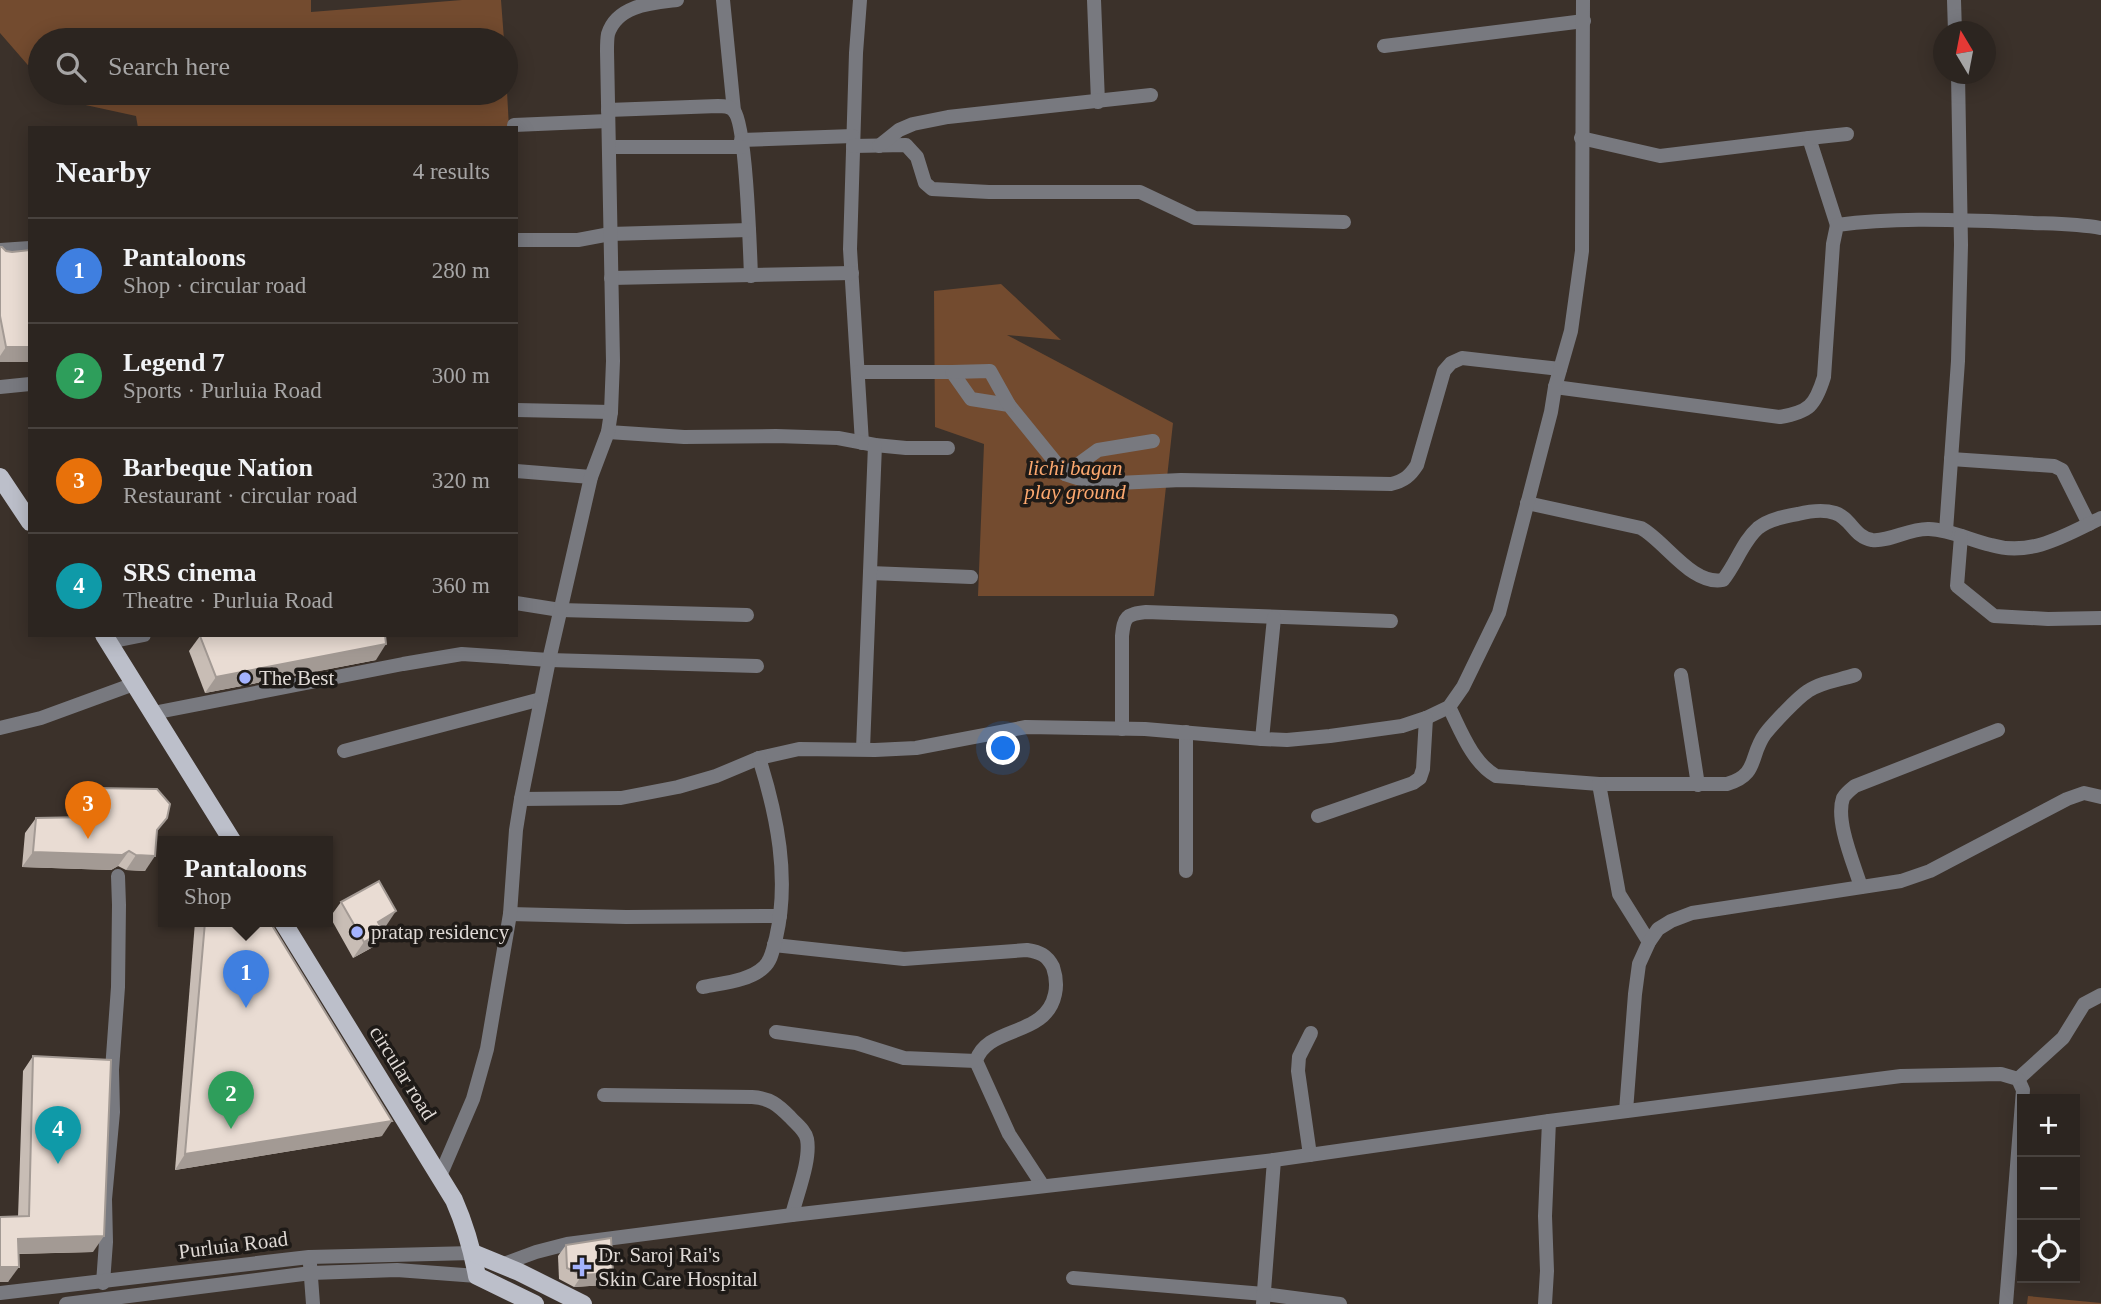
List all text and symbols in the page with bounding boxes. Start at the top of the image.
north arrow [1933,21,1996,84]
search box [28,28,518,105]
icon: search [52,48,90,86]
text: Search here [108,52,230,81]
text: Nearby [56,155,151,188]
text: 4 results [413,159,490,184]
text: Pantaloons [123,243,246,272]
text: 1 [73,258,85,283]
text: 280 m [432,258,490,283]
text: Shop · circular road [123,273,306,298]
text: Legend 7 [123,348,225,377]
text: 2 [73,363,85,388]
text: 300 m [432,363,490,388]
text: Sports · Purluia Road [123,378,322,403]
text: Barbeque Nation [123,453,313,482]
park label: lichi bagan play ground [1022,456,1126,504]
text: 3 [73,468,85,493]
text: 320 m [432,468,490,493]
text: Restaurant · circular road [123,483,357,508]
text: SRS cinema [123,558,257,587]
text: 4 [73,573,85,598]
text: 360 m [432,573,490,598]
text: Theatre · Purluia Road [123,588,333,613]
place label: The Best [259,666,334,690]
marker: The Best [237,670,253,686]
your location [986,731,1020,765]
pin: 3 [65,781,111,839]
popup [158,836,333,927]
text: Pantaloons [184,854,307,883]
text: Shop [184,884,231,909]
place label: pratap residency [371,920,510,944]
marker: pratap residency [349,924,365,940]
pin: 1 [223,950,269,1008]
street label: circular road [365,1021,442,1125]
pin: 2 [208,1071,254,1129]
map controls [2017,1094,2080,1283]
button: + [2017,1094,2080,1157]
pin: 4 [35,1106,81,1164]
button: − [2017,1157,2080,1220]
button: locate [2017,1220,2080,1283]
street label: Purluia Road [177,1226,290,1264]
place label: Dr. Saroj Rai's Skin Care Hospital [598,1243,758,1291]
marker: Dr. Saroj Rai's Skin Care Hospital [572,1257,592,1277]

